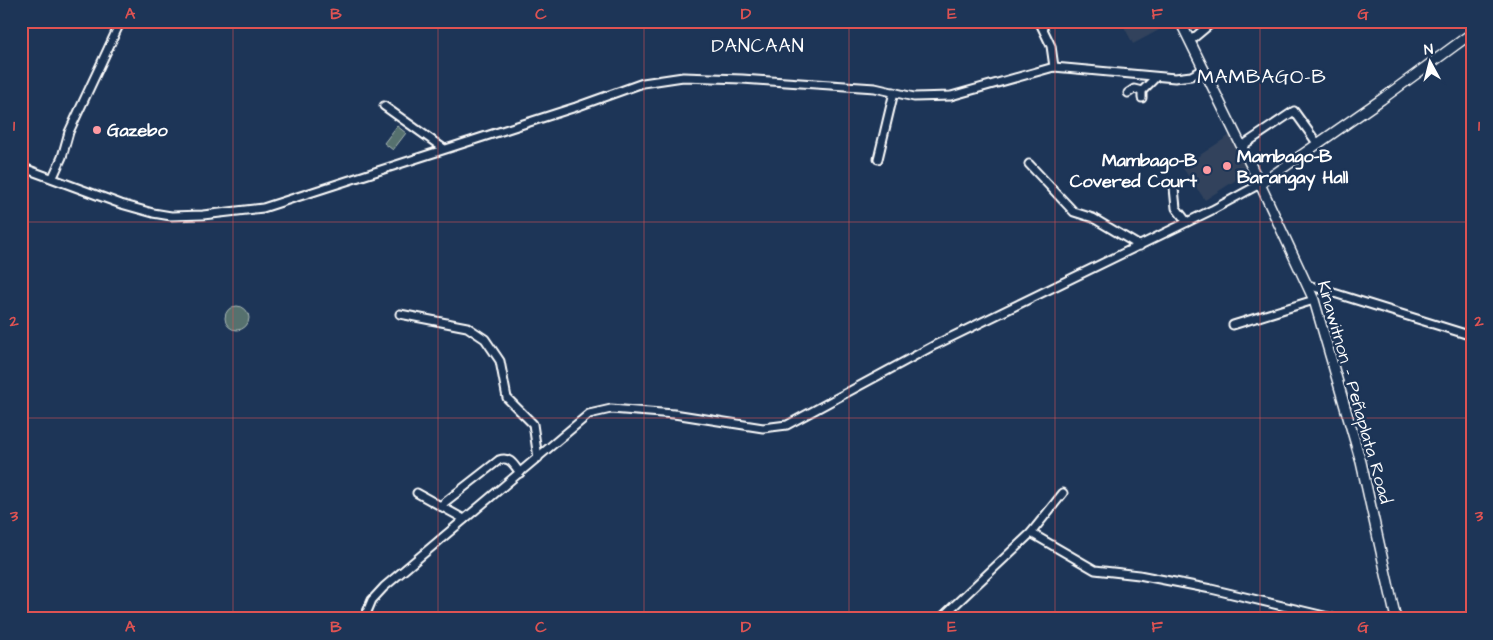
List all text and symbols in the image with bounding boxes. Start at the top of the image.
text: A [125,3,136,25]
text: B [330,3,342,25]
text: C [535,3,547,25]
text: D [741,3,752,25]
text: E [947,3,957,25]
text: F [1151,3,1163,25]
text: G [1357,3,1369,25]
district label: DANCAAN [711,33,805,60]
north arrow [1406,38,1456,88]
text: N [1423,40,1434,61]
district label: MAMBAGO-B [1197,63,1327,91]
text: 1 [13,115,16,137]
text: 1 [1478,115,1481,137]
place label: Gazebo [107,118,168,143]
marker: Gazebo [91,124,103,136]
place label: Mambago-B Barangay Hall [1237,144,1348,191]
place label: Mambago-B Covered Court [1070,148,1198,194]
marker: Mambago-B Barangay Hall [1221,160,1233,172]
marker: Mambago-B Covered Court [1201,164,1213,176]
street label: Kinawitnon - Peñaplata Road [1311,278,1398,507]
text: 2 [8,310,19,332]
text: 2 [1473,310,1484,332]
text: 3 [9,505,19,527]
text: 3 [1474,505,1484,527]
text: A [125,616,136,638]
text: B [330,616,342,638]
text: C [535,616,547,638]
text: D [741,616,752,638]
text: E [947,616,957,638]
text: F [1151,616,1163,638]
text: G [1357,616,1369,638]

